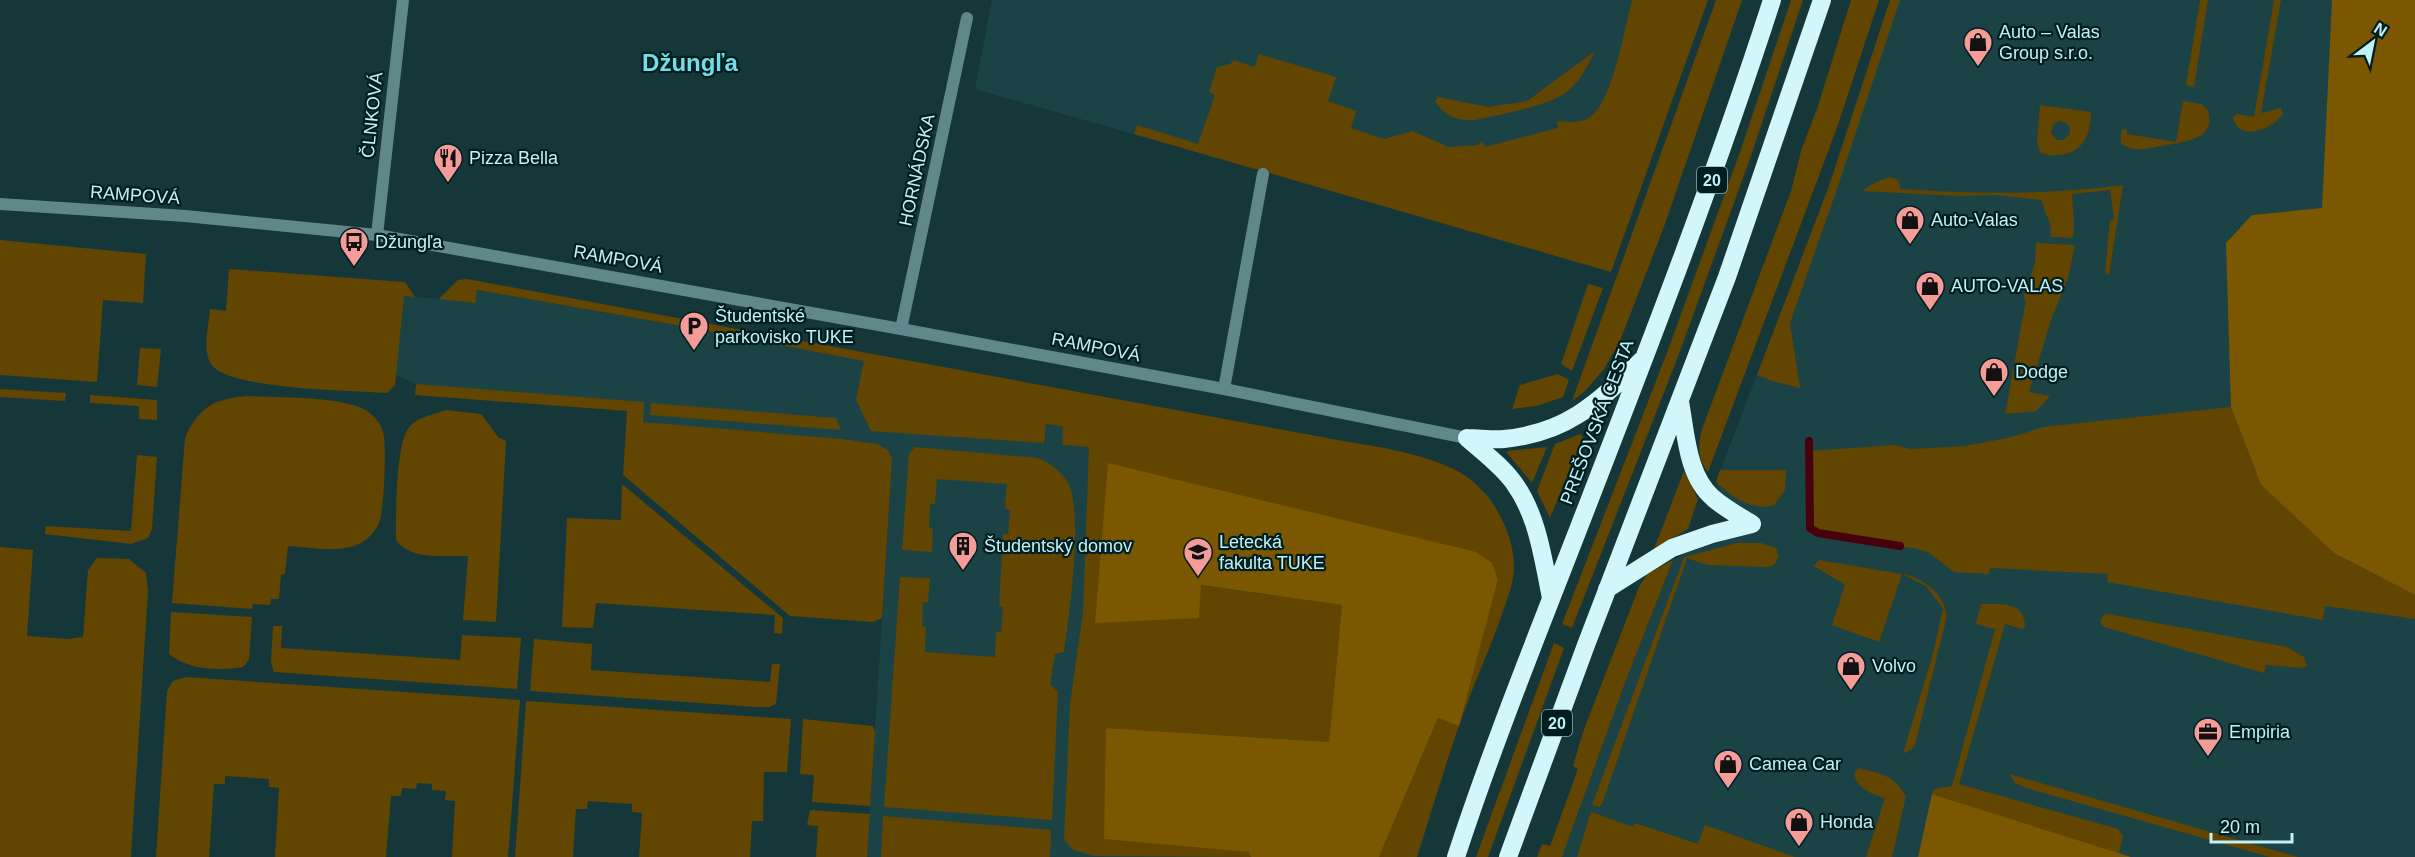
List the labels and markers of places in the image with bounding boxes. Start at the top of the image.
place label: Auto – Valas Group s.r.o. [1999,22,2100,63]
shop icon: Auto – Valas Group s.r.o. [1962,26,1994,68]
restaurant icon: Pizza Bella [432,142,464,184]
place label: Pizza Bella [469,148,559,168]
shop icon: Auto-Valas [1894,204,1926,246]
place label: Auto-Valas [1931,210,2018,230]
bus stop icon: Džungľa [338,226,370,268]
place label: Džungľa [375,232,443,252]
shop icon: AUTO-VALAS [1914,270,1946,312]
place label: AUTO-VALAS [1951,276,2063,296]
place label: Študentské parkovisko TUKE [715,305,854,347]
parking icon: Študentské parkovisko TUKE [678,310,710,352]
shop icon: Dodge [1978,356,2010,398]
place label: Dodge [2015,362,2068,382]
building icon: Študentský domov [947,530,979,572]
place label: Letecká fakulta TUKE [1219,532,1325,573]
place label: Študentský domov [984,535,1132,556]
school or university icon: Letecká fakulta TUKE [1182,536,1214,578]
shop icon: Volvo [1835,650,1867,692]
place label: Volvo [1872,656,1916,676]
office icon: Empiria [2192,716,2224,758]
place label: Empiria [2229,722,2291,742]
shop icon: Camea Car [1712,748,1744,790]
place label: Camea Car [1749,754,1841,774]
shop icon: Honda [1783,806,1815,848]
place label: Honda [1820,812,1874,832]

